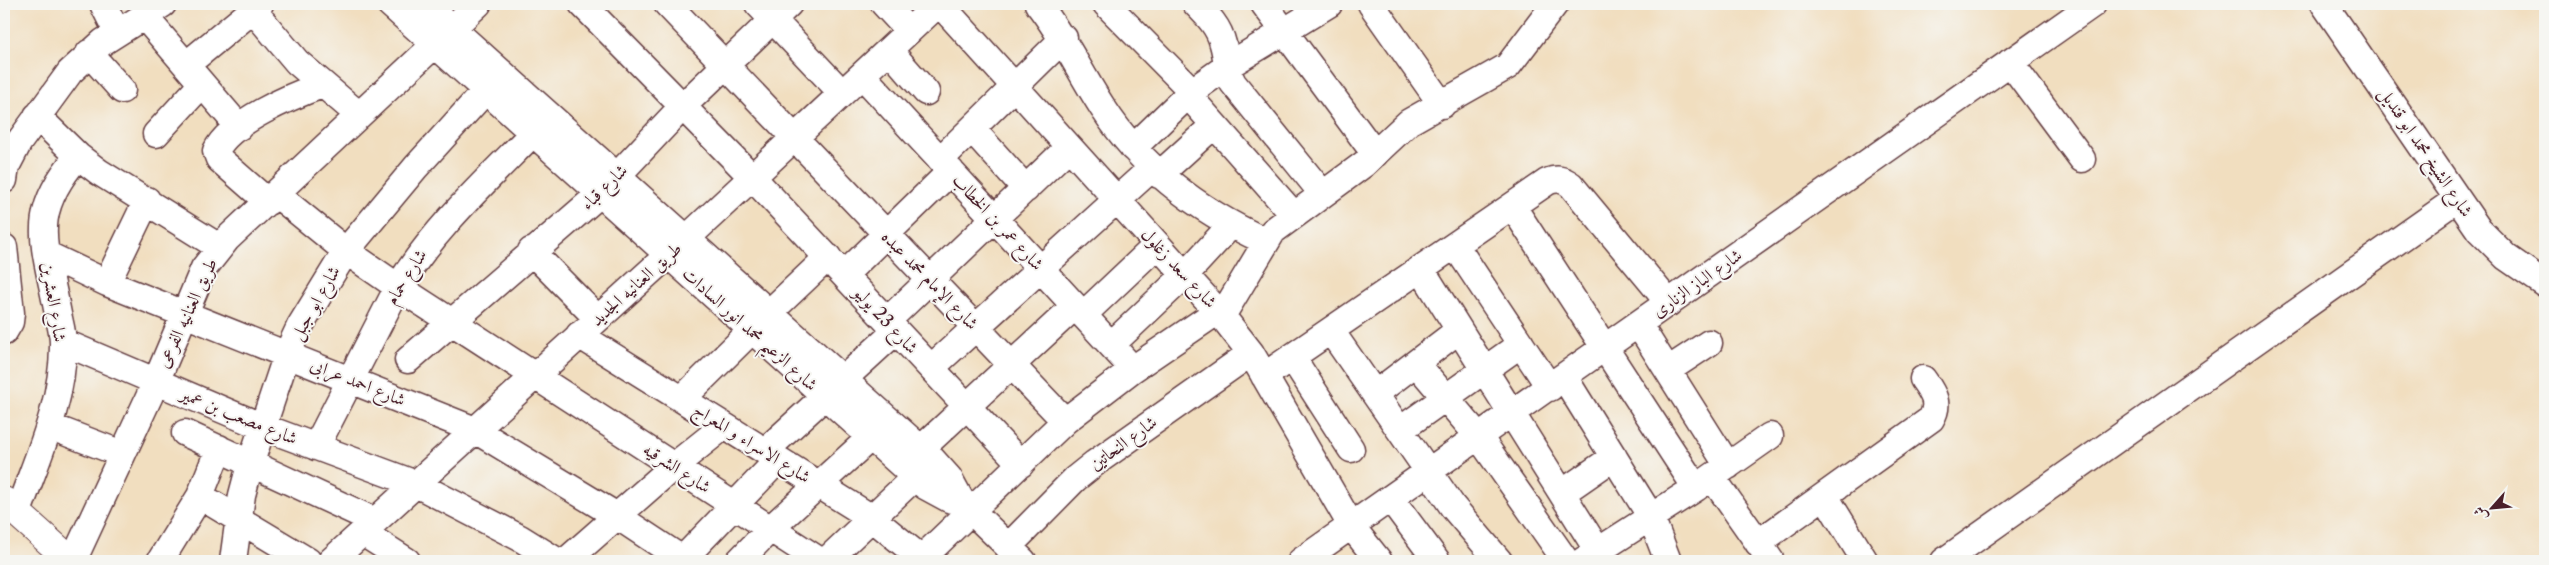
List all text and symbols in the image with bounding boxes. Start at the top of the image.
street label: شارع الشيخ محمد ابو قنديل [2370,83,2478,224]
street label: شارع قباء [576,159,635,217]
street label: شارع عمر بن الخطاب [945,169,1048,278]
street label: شارع سعد زغلول [1133,223,1222,315]
street label: شارع الإمام محمد عبده [873,226,983,338]
street label: طريق العنانيه الجديد [586,237,687,331]
street label: شارع الباز الزنارى [1648,244,1749,325]
street label: شارع حمام [380,245,436,312]
street label: طريق العنانيه الفرعى [152,255,223,372]
street label: شارع العشرين [33,260,71,344]
street label: شارع ابو جبل [285,262,349,346]
street label: شارع الزعيم محمد انور السادات [673,262,822,401]
street label: شارع 23 يوليو [845,280,923,361]
street label: شارع احمد عرابى [306,353,409,415]
street label: شارع مصعب بن عمير [174,382,301,453]
street label: شارع الاسراء و المعراج [687,398,815,492]
street label: شارع النحاتين [1085,411,1164,478]
street label: شارع الشرقيه [637,438,715,501]
north arrow [2466,482,2516,532]
text: ش [2469,504,2492,524]

